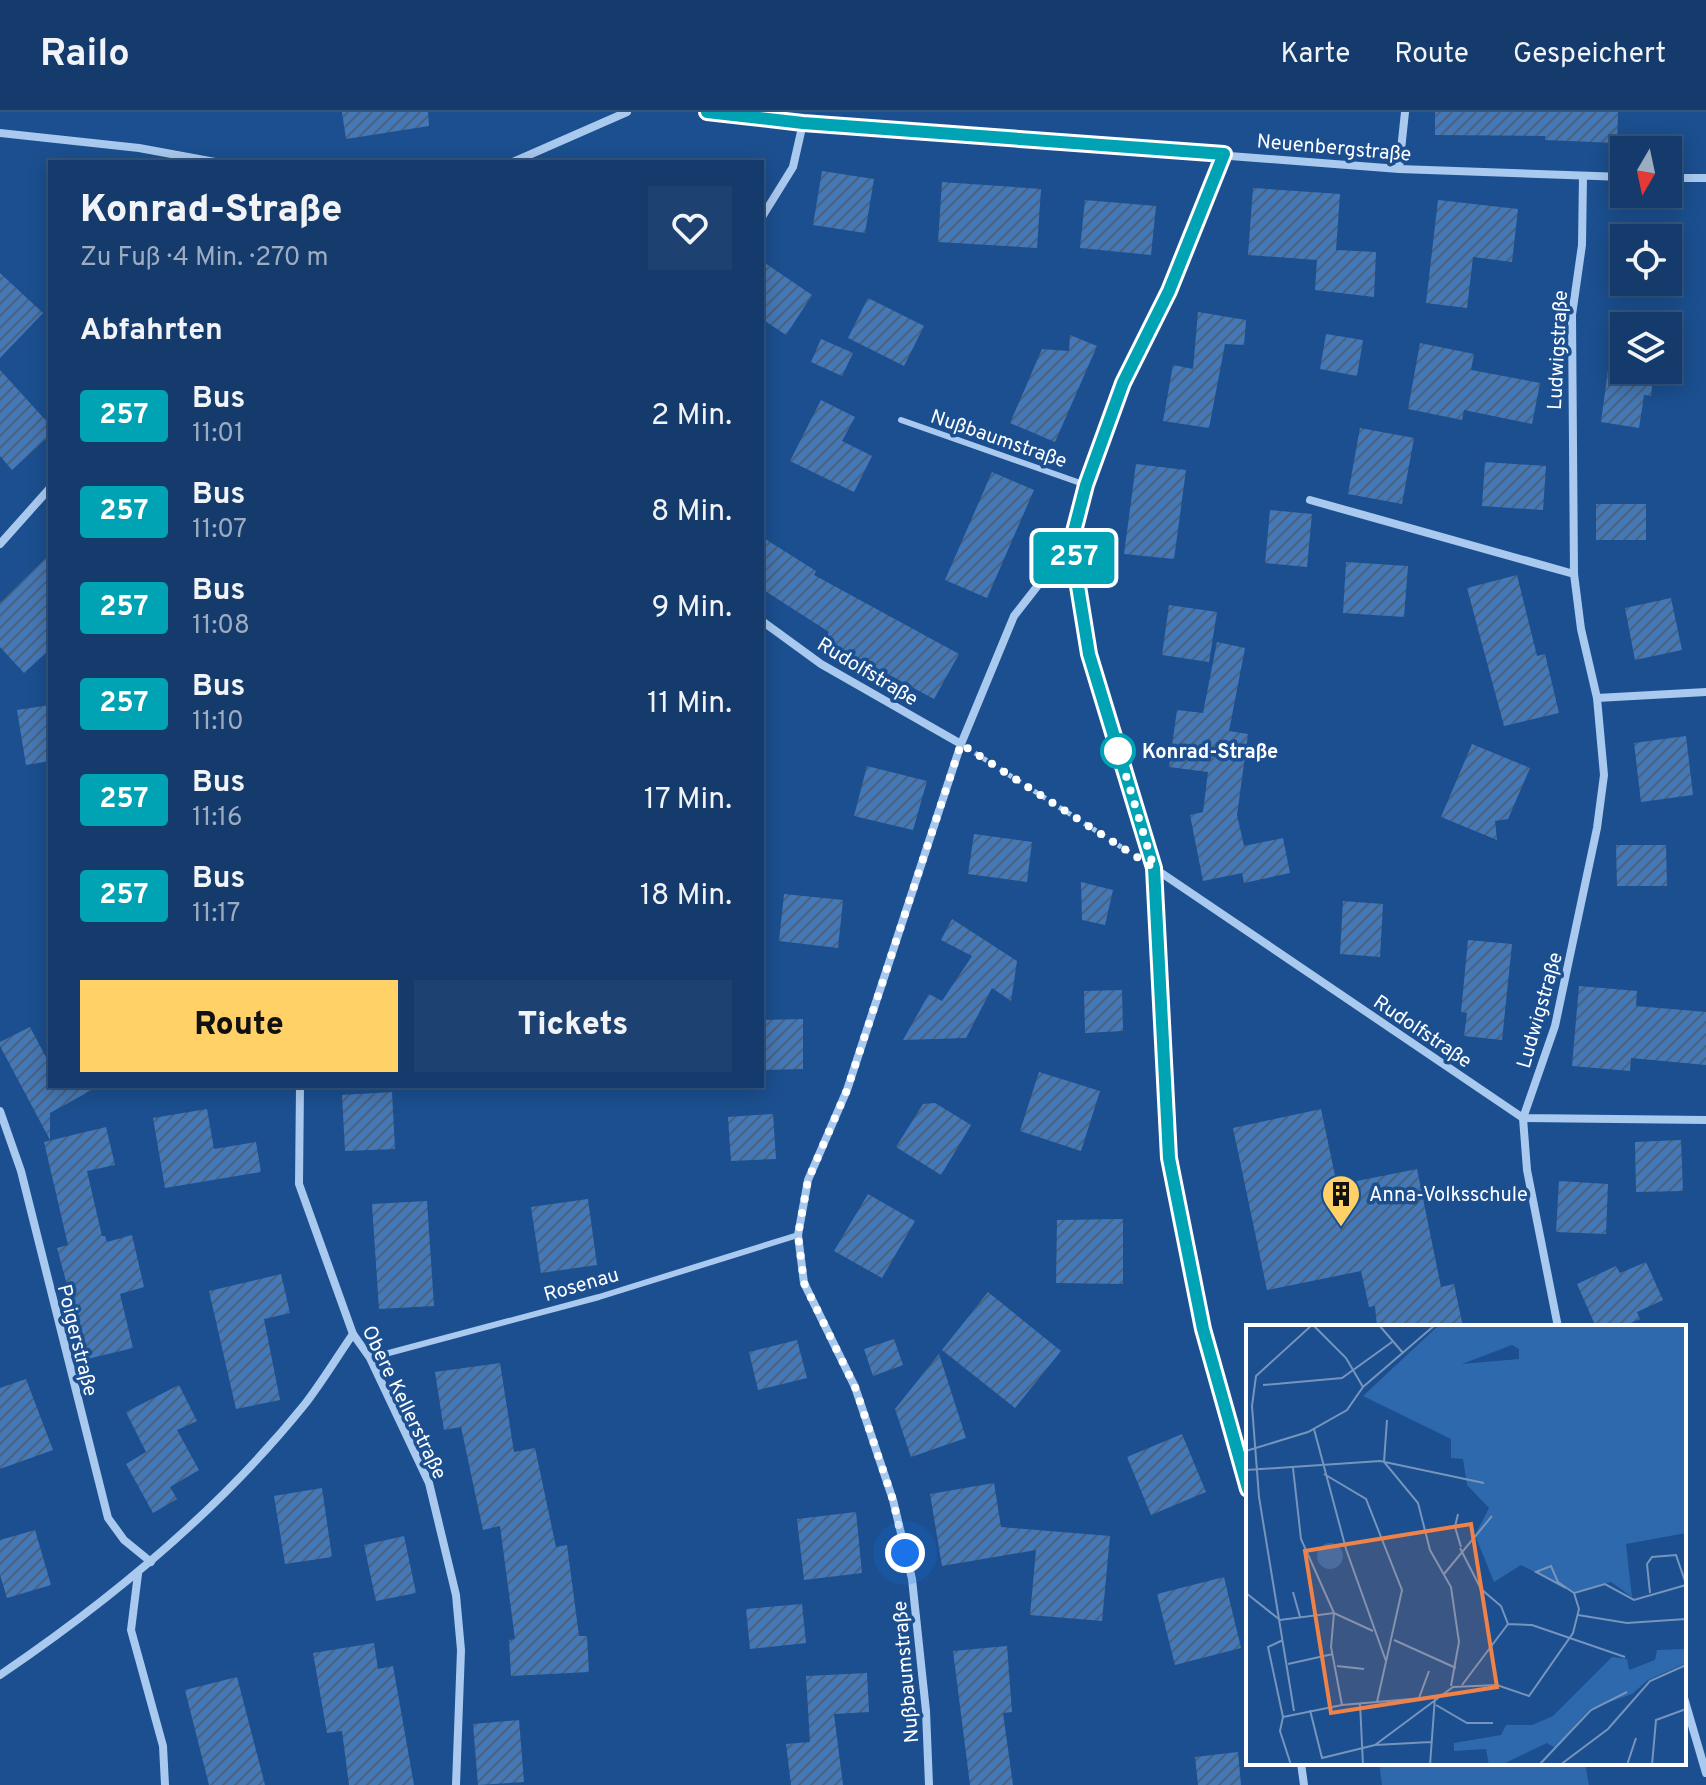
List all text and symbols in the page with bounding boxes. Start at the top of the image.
text: Railo [40,31,130,80]
text: Karte [1280,37,1350,73]
text: Route [1394,37,1469,73]
text: Gespeichert [1513,37,1666,73]
street label: Neuenbergstraße [1255,129,1412,169]
north arrow [1610,136,1682,208]
map controls [1610,136,1682,384]
button: heart [648,186,732,270]
text: Konrad-Straße [80,187,342,236]
button: locate [1610,224,1682,296]
text: Zu Fuß · 4 Min. · 270 m [80,242,329,275]
street label: Ludwigstraße [1543,290,1575,411]
button: layers [1610,312,1682,384]
text: Abfahrten [80,313,223,350]
text: Bus [192,381,245,418]
text: 257 [99,398,149,434]
text: 2 Min. [651,398,732,435]
street label: Nußbaumstraße [927,404,1070,475]
text: 11:01 [192,418,244,451]
text: Bus [192,477,245,514]
text: 257 [99,494,149,530]
text: 8 Min. [651,494,732,531]
text: 11:07 [192,514,247,547]
line badge: 257 [1028,532,1120,584]
text: 257 [1049,540,1099,576]
text: Bus [192,573,245,610]
text: 257 [99,590,149,626]
text: 9 Min. [651,590,732,627]
text: 11:08 [192,610,250,643]
street label: Rudolfstraße [812,632,922,713]
text: Bus [192,669,245,706]
text: 257 [99,686,149,722]
text: 11 Min. [647,686,732,723]
text: 11:10 [192,706,244,739]
marker: Konrad-Straße [1101,734,1135,768]
place label: Konrad-Straße [1142,740,1278,766]
text: Bus [192,765,245,802]
text: 257 [99,782,149,818]
text: 17 Min. [644,782,732,819]
text: 11:16 [192,802,242,835]
text: Bus [192,861,245,898]
text: 257 [99,878,149,914]
text: 18 Min. [640,878,732,915]
text: 11:17 [192,898,240,931]
street label: Ludwigstraße [1512,949,1570,1072]
button: Route [80,980,398,1072]
button: Tickets [414,980,732,1072]
street label: Rudolfstraße [1368,990,1476,1075]
building icon: Anna-Volksschule [1320,1173,1362,1228]
place label: Anna-Volksschule [1369,1183,1528,1209]
street label: Rosenau [541,1263,622,1309]
street label: Poigerstraße [50,1282,102,1399]
street label: Obere Kellerstraße [355,1322,452,1484]
inset map [1246,1325,1686,1765]
your location [885,1533,925,1573]
street label: Nußbaumstraße [888,1600,926,1744]

